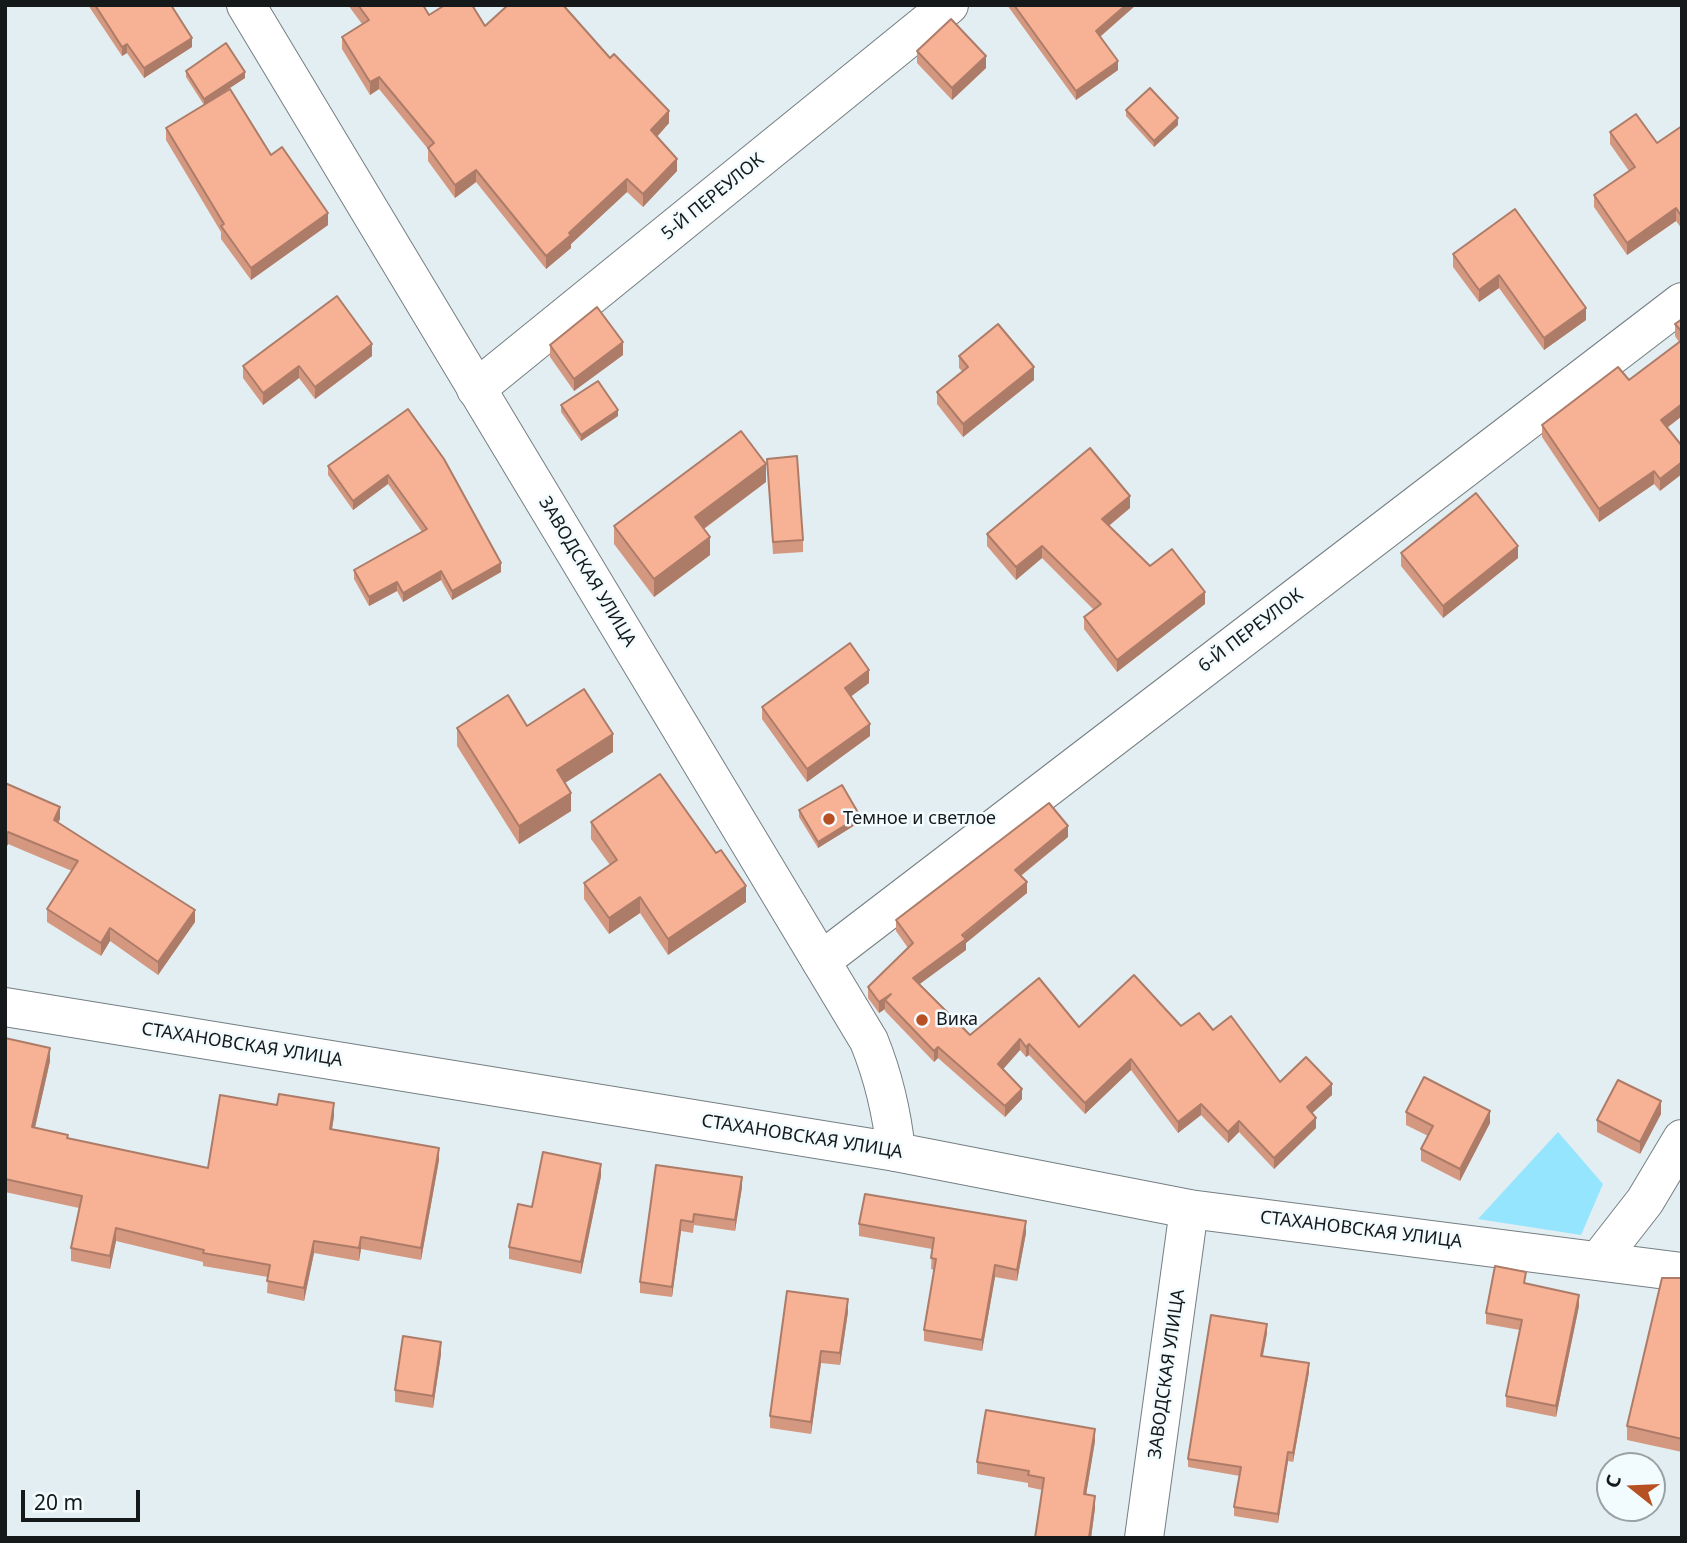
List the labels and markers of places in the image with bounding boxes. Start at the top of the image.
place label: Темное и светлое [843,808,996,830]
marker: Темное и светлое [821,811,837,827]
place label: Вика [936,1009,978,1031]
marker: Вика [914,1012,930,1028]

